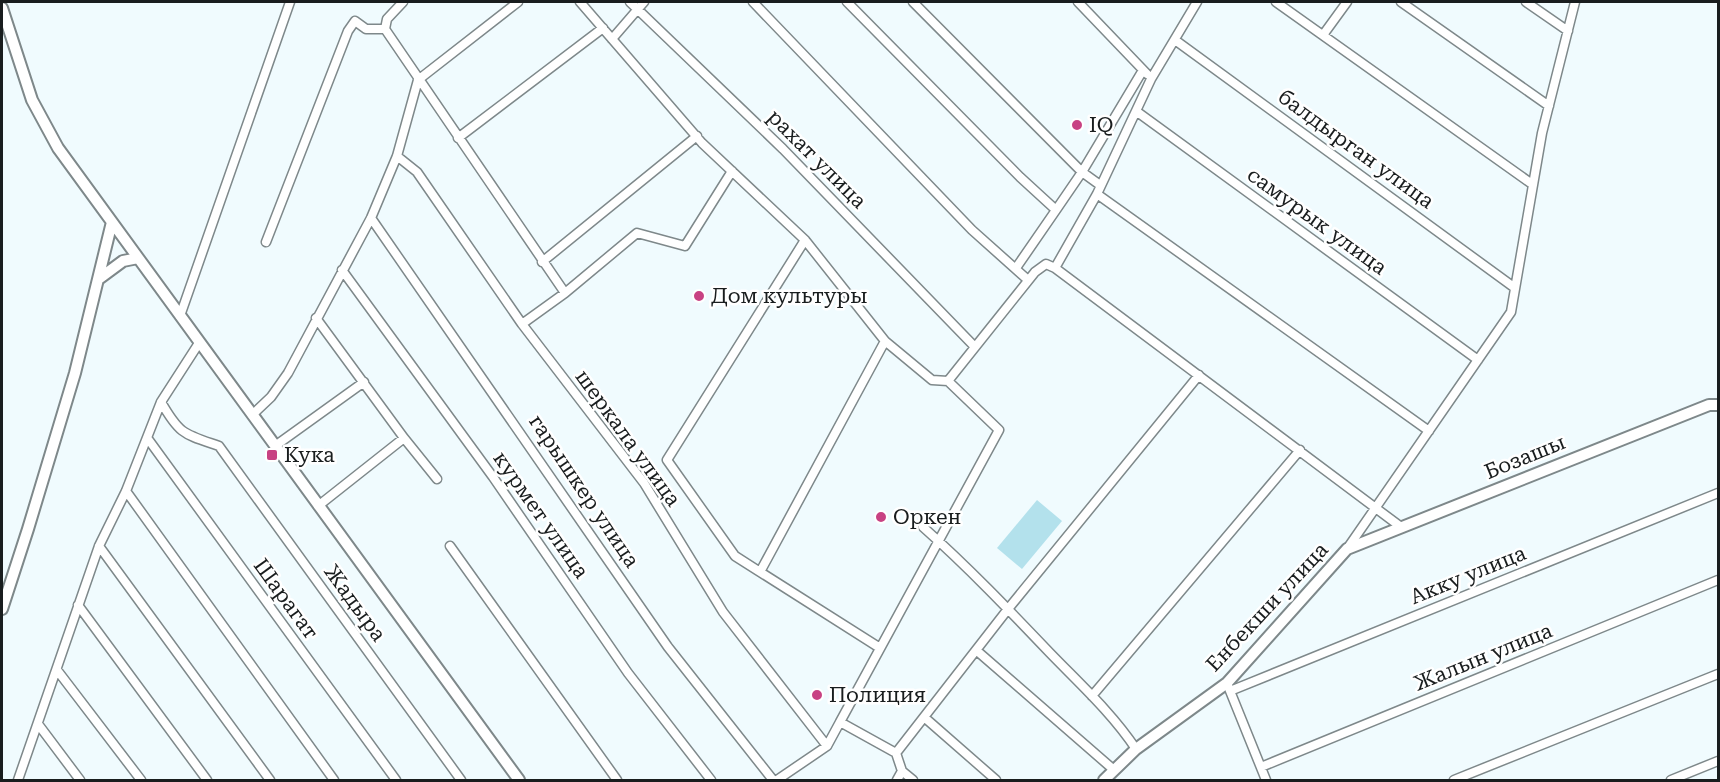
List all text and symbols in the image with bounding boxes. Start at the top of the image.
street label: балдырган улица [1273,84,1439,214]
street label: рахат улица [763,105,872,214]
place label: IQ [1089,113,1114,137]
marker: IQ [1070,118,1084,132]
street label: самурык улица [1243,162,1392,280]
place label: Дом культуры [711,284,867,308]
marker: Дом культуры [692,289,706,303]
street label: шеркала улица [570,365,686,511]
street label: гарышкер улица [524,410,644,572]
street label: Бозашы [1481,430,1569,484]
place label: Кука [284,443,335,467]
street label: курмет улица [488,447,594,584]
marker: Кука [265,448,279,462]
place label: Оркен [893,505,961,529]
marker: Оркен [874,510,888,524]
street label: Енбекши улица [1201,537,1333,676]
street label: Акку улица [1407,541,1530,609]
street label: Шарагат [249,554,323,644]
street label: Жадыра [319,560,391,646]
street label: Жалын улица [1410,618,1556,696]
place label: Полиция [829,683,926,707]
marker: Полиция [810,688,824,702]

